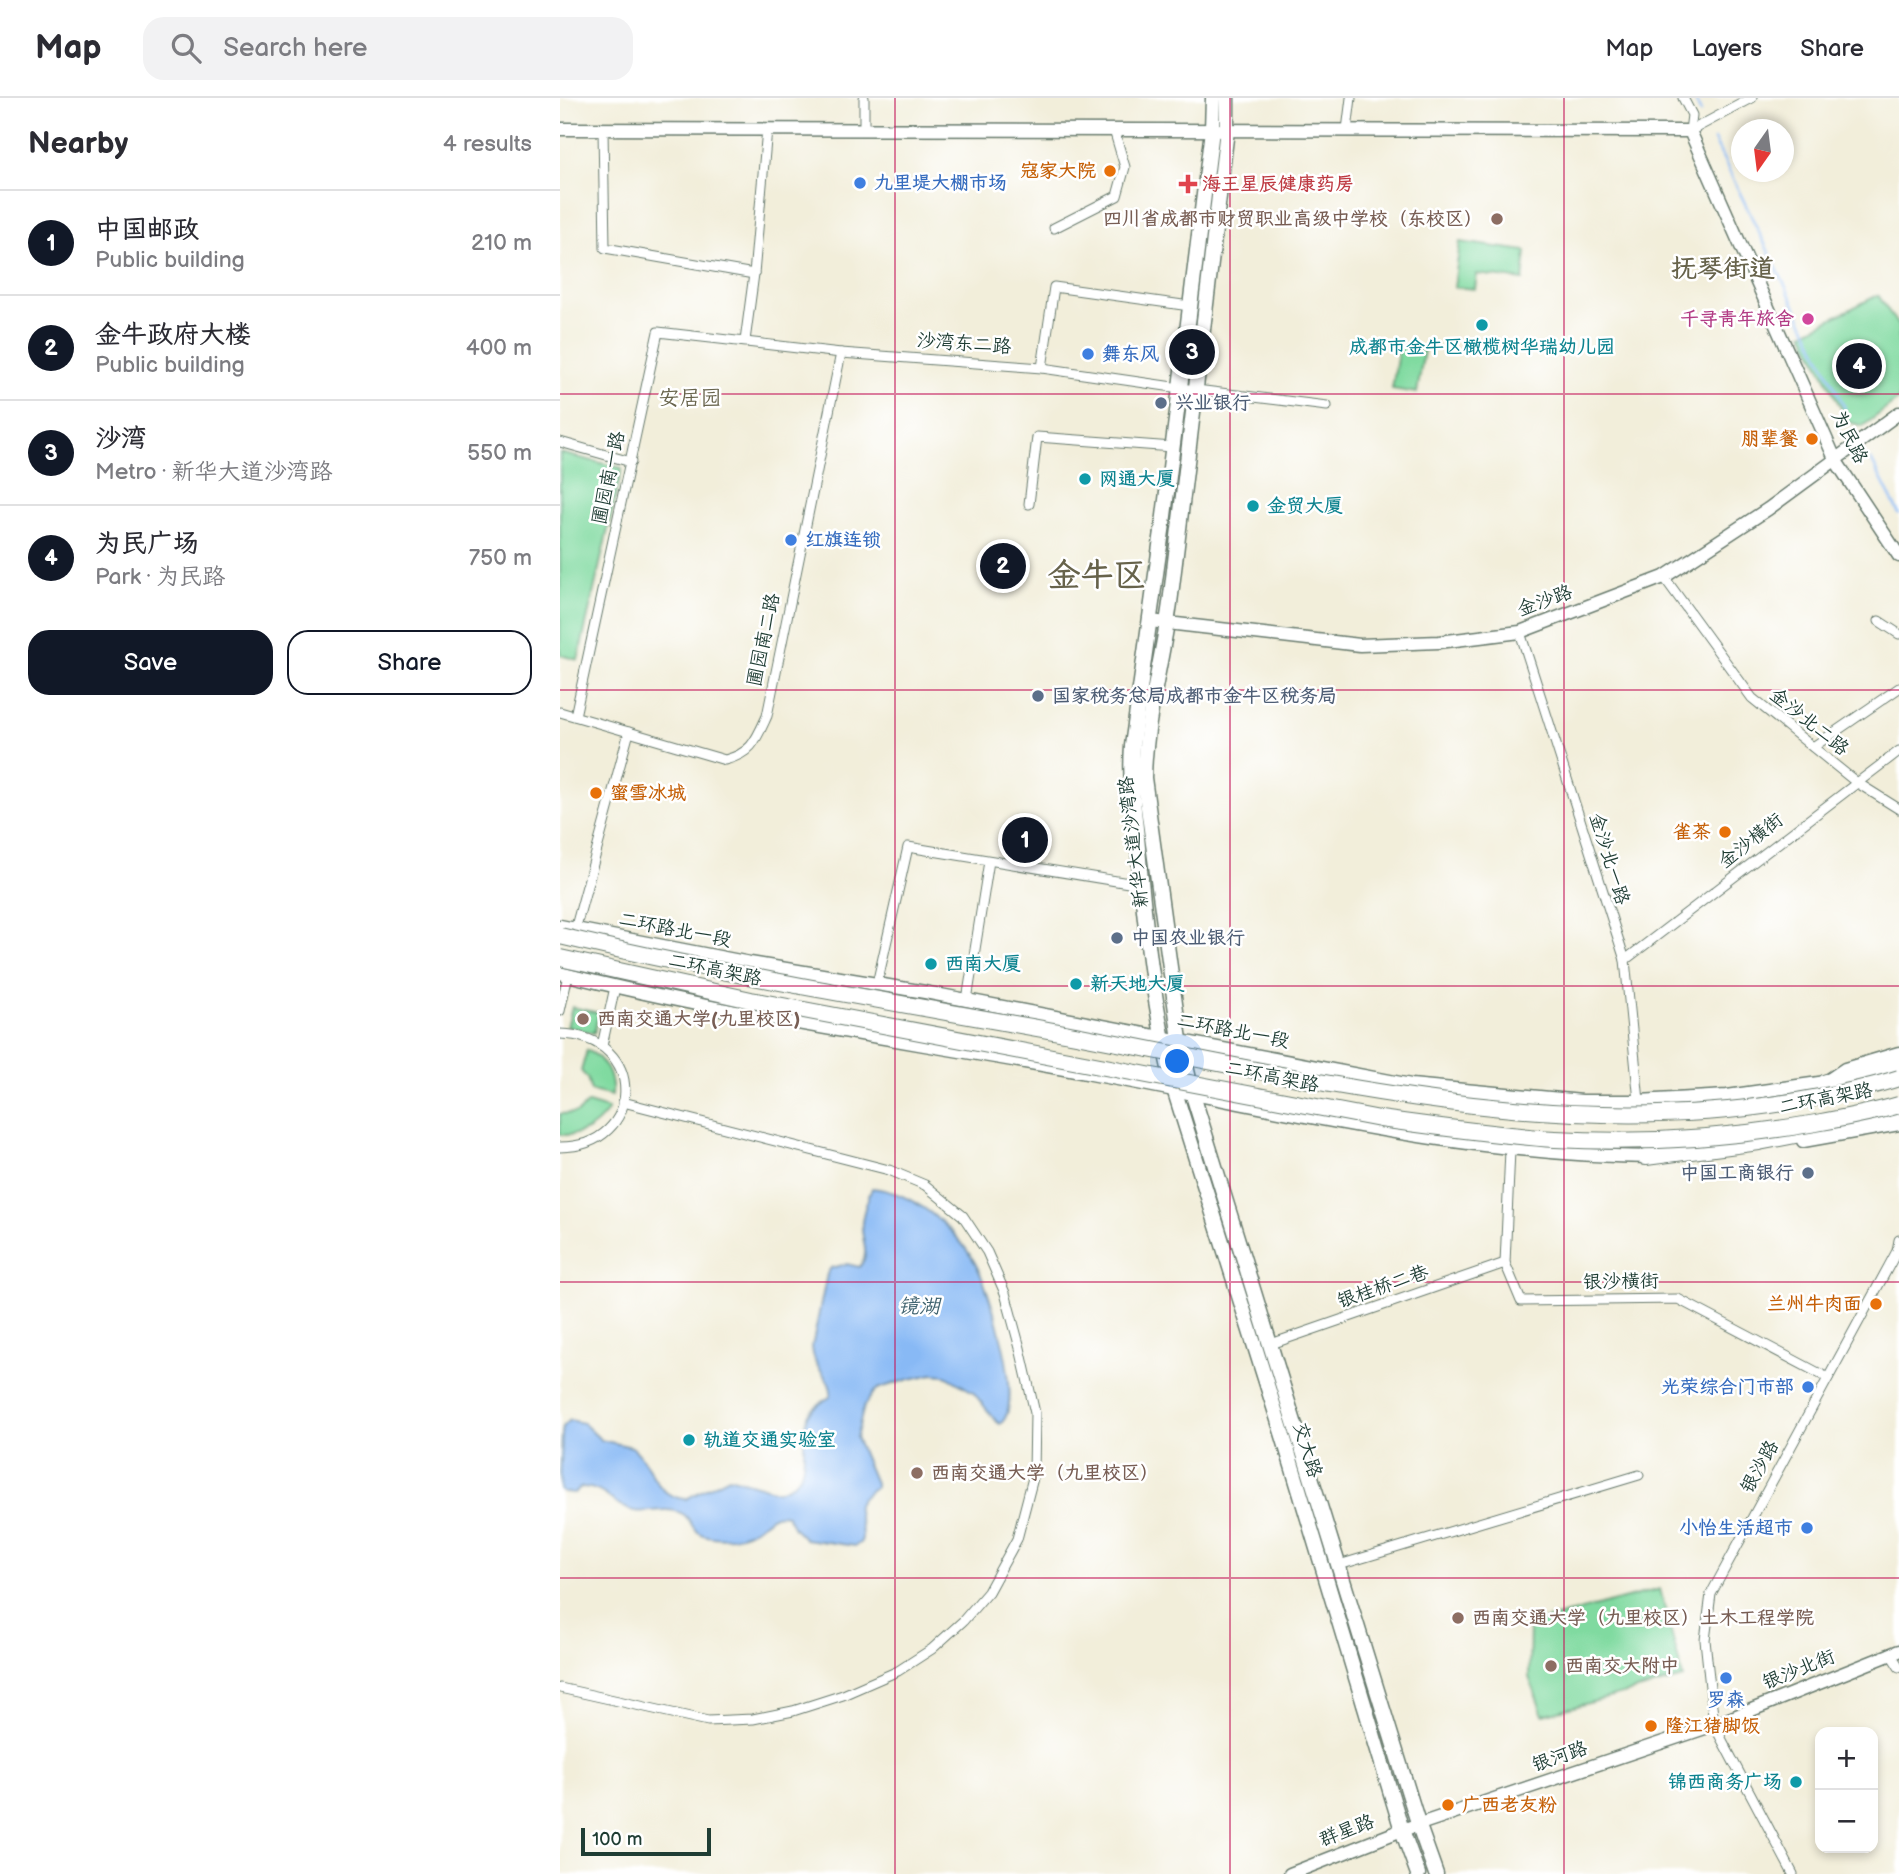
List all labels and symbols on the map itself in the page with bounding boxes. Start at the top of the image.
north arrow [1731,119,1794,182]
place label: 寇家大院 [1020,160,1096,183]
marker: 寇家大院 [1102,163,1118,179]
place label: 九里堤大棚市场 [874,172,1007,195]
place label: 海王星辰健康药房 [1202,173,1354,196]
marker: 九里堤大棚市场 [852,175,868,191]
marker: 海王星辰健康药房 [1180,176,1196,192]
place label: 四川省成都市财贸职业高级中学校（东校区） [1103,208,1483,231]
marker: 四川省成都市财贸职业高级中学校（东校区） [1489,211,1505,227]
district label: 抚琴街道 [1671,254,1775,285]
place label: 千寻青年旅舍 [1680,308,1794,331]
marker: 千寻青年旅舍 [1800,311,1816,327]
marker: 成都市金牛区橄榄树华瑞幼儿园 [1474,317,1490,333]
pin: 3 [1169,326,1215,378]
street label: 沙湾东二路 [916,329,1012,359]
place label: 成都市金牛区橄榄树华瑞幼儿园 [1349,336,1615,359]
pin: 4 [1836,340,1882,392]
place label: 舞东风 [1102,343,1159,366]
marker: 舞东风 [1080,346,1096,362]
district label: 安居园 [659,386,722,411]
place label: 兴业银行 [1175,392,1251,415]
marker: 兴业银行 [1153,395,1169,411]
street label: 为民路 [1826,406,1872,468]
place label: 朋辈餐 [1741,428,1798,451]
street label: 圃园南一路 [588,429,630,527]
marker: 朋辈餐 [1804,431,1820,447]
place label: 网通大厦 [1099,468,1175,491]
marker: 网通大厦 [1077,471,1093,487]
place label: 金贸大厦 [1267,495,1343,518]
marker: 金贸大厦 [1245,498,1261,514]
place label: 红旗连锁 [805,529,881,552]
marker: 红旗连锁 [783,532,799,548]
pin: 2 [980,540,1026,592]
district label: 金牛区 [1048,556,1147,596]
street label: 金沙路 [1514,580,1576,622]
street label: 圃园南二路 [743,591,785,689]
street label: 金沙北二路 [1765,683,1853,761]
place label: 国家税务总局成都市金牛区税务局 [1052,685,1337,708]
marker: 国家税务总局成都市金牛区税务局 [1030,688,1046,704]
street label: 新华大道沙湾路 [1114,775,1154,909]
place label: 蜜雪冰城 [610,782,686,805]
marker: 蜜雪冰城 [588,785,604,801]
street label: 金沙横街 [1714,809,1788,873]
street label: 金沙北一路 [1584,810,1634,908]
pin: 1 [1002,814,1048,866]
place label: 雀茶 [1673,821,1711,844]
marker: 雀茶 [1717,824,1733,840]
street label: 二环路北一段 [617,908,733,952]
place label: 中国农业银行 [1131,927,1245,950]
marker: 中国农业银行 [1109,930,1125,946]
street label: 二环高架路 [666,949,764,991]
place label: 西南大厦 [945,953,1021,976]
marker: 西南大厦 [923,956,939,972]
place label: 新天地大厦 [1090,973,1185,996]
marker: 新天地大厦 [1068,976,1084,992]
place label: 西南交通大学(九里校区) [597,1008,800,1031]
street label: 二环路北一段 [1175,1009,1291,1053]
marker: 西南交通大学(九里校区) [575,1011,591,1027]
your location [1160,1044,1194,1078]
street label: 二环高架路 [1223,1057,1321,1097]
street label: 二环高架路 [1777,1079,1875,1119]
place label: 中国工商银行 [1680,1162,1794,1185]
marker: 中国工商银行 [1800,1165,1816,1181]
street label: 银桂桥二巷 [1334,1261,1432,1313]
street label: 银沙横街 [1583,1270,1659,1294]
place label: 兰州牛肉面 [1767,1293,1862,1316]
water label: 镜湖 [898,1294,942,1319]
marker: 兰州牛肉面 [1868,1296,1884,1312]
place label: 光荣综合门市部 [1661,1376,1794,1399]
marker: 光荣综合门市部 [1800,1379,1816,1395]
street label: 交大路 [1288,1419,1326,1481]
place label: 轨道交通实验室 [703,1429,836,1452]
marker: 轨道交通实验室 [681,1432,697,1448]
street label: 银沙路 [1736,1436,1784,1498]
place label: 西南交通大学（九里校区） [931,1462,1159,1485]
marker: 西南交通大学（九里校区） [909,1465,925,1481]
place label: 小怡生活超市 [1679,1517,1793,1540]
marker: 小怡生活超市 [1799,1520,1815,1536]
place label: 西南交通大学（九里校区）土木工程学院 [1472,1607,1814,1630]
marker: 西南交通大学（九里校区）土木工程学院 [1450,1610,1466,1626]
street label: 银沙北街 [1759,1645,1839,1695]
place label: 西南交大附中 [1565,1655,1679,1678]
marker: 西南交大附中 [1543,1658,1559,1674]
marker: 罗森 [1718,1670,1734,1686]
place label: 罗森 [1707,1689,1745,1712]
place label: 隆江猪脚饭 [1665,1715,1760,1738]
marker: 隆江猪脚饭 [1643,1718,1659,1734]
street label: 银河路 [1529,1737,1591,1777]
place label: 锦西商务广场 [1668,1771,1782,1794]
marker: 锦西商务广场 [1788,1774,1804,1790]
place label: 广西老友粉 [1462,1794,1557,1817]
marker: 广西老友粉 [1440,1797,1456,1813]
street label: 群星路 [1316,1810,1378,1852]
scale bar [581,1825,710,1857]

